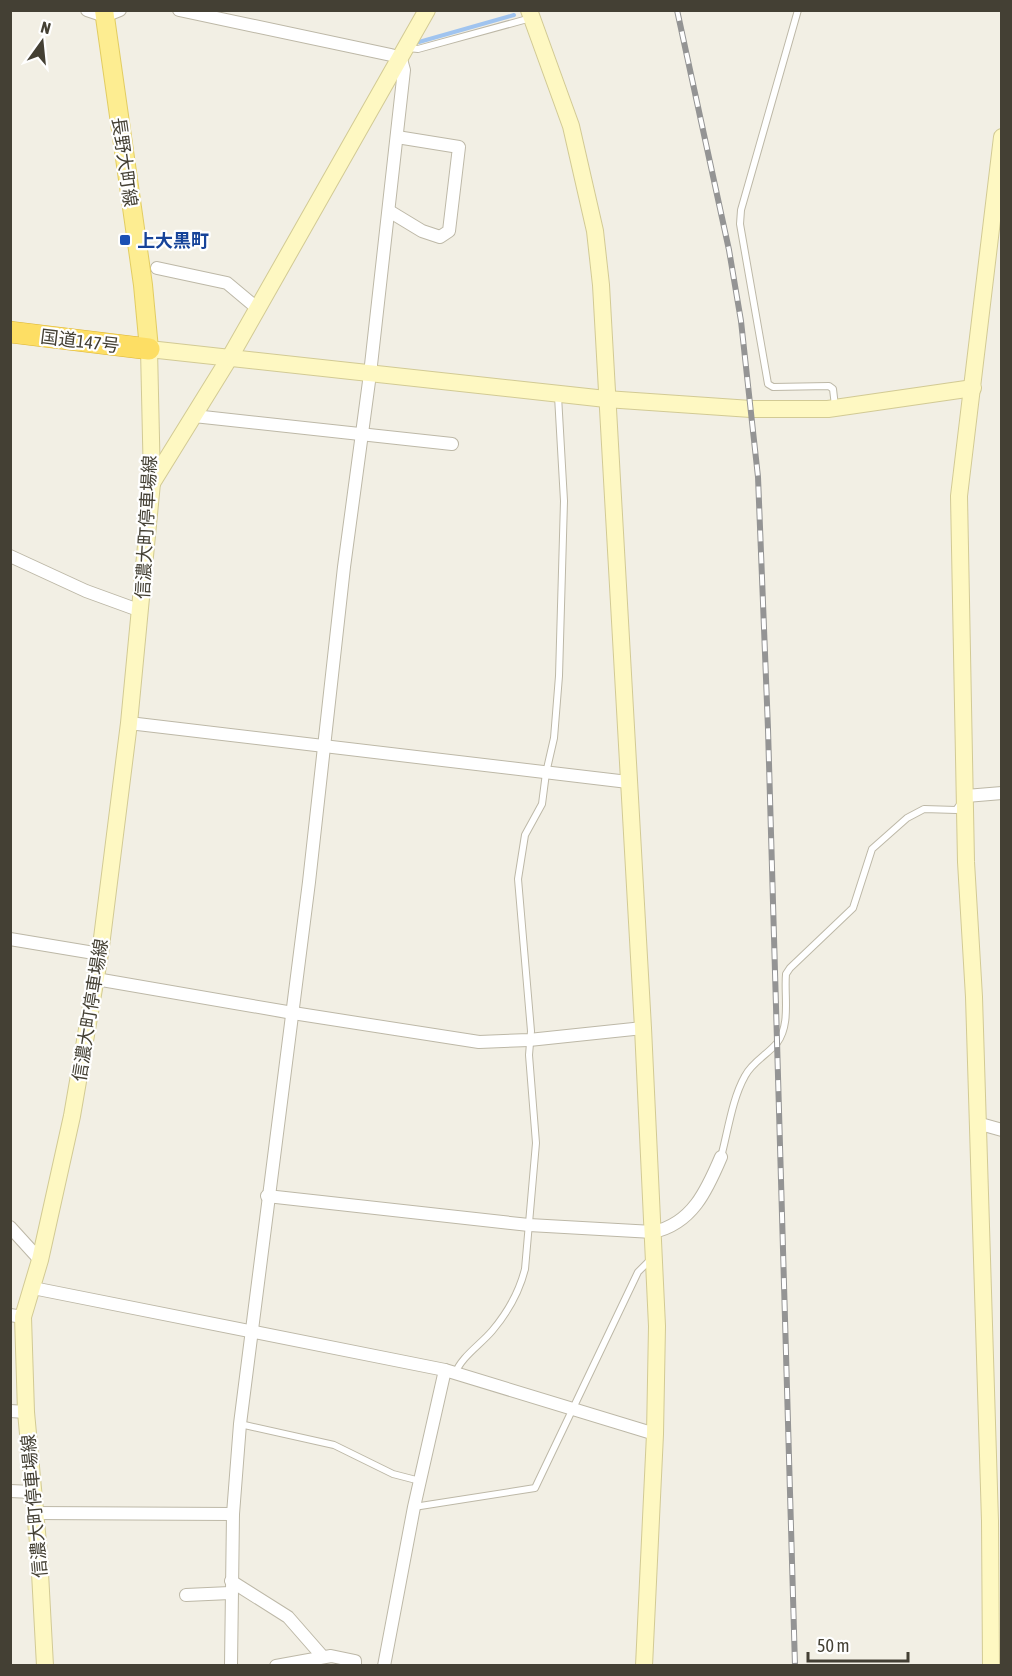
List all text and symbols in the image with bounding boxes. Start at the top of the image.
north arrow [12,12,72,72]
text: N [39,18,53,37]
street label: 長野大町線 [108,116,142,208]
place label: 上大黒町 [137,230,209,251]
marker: 上大黒町 [118,233,132,247]
street label: 国道147号 [39,326,121,356]
street label: 信濃大町停車場線 [132,455,160,599]
street label: 信濃大町停車場線 [68,937,112,1083]
street label: 信濃大町停車場線 [17,1433,51,1579]
scale bar [808,1625,908,1663]
text: 50 m [817,1635,849,1656]

